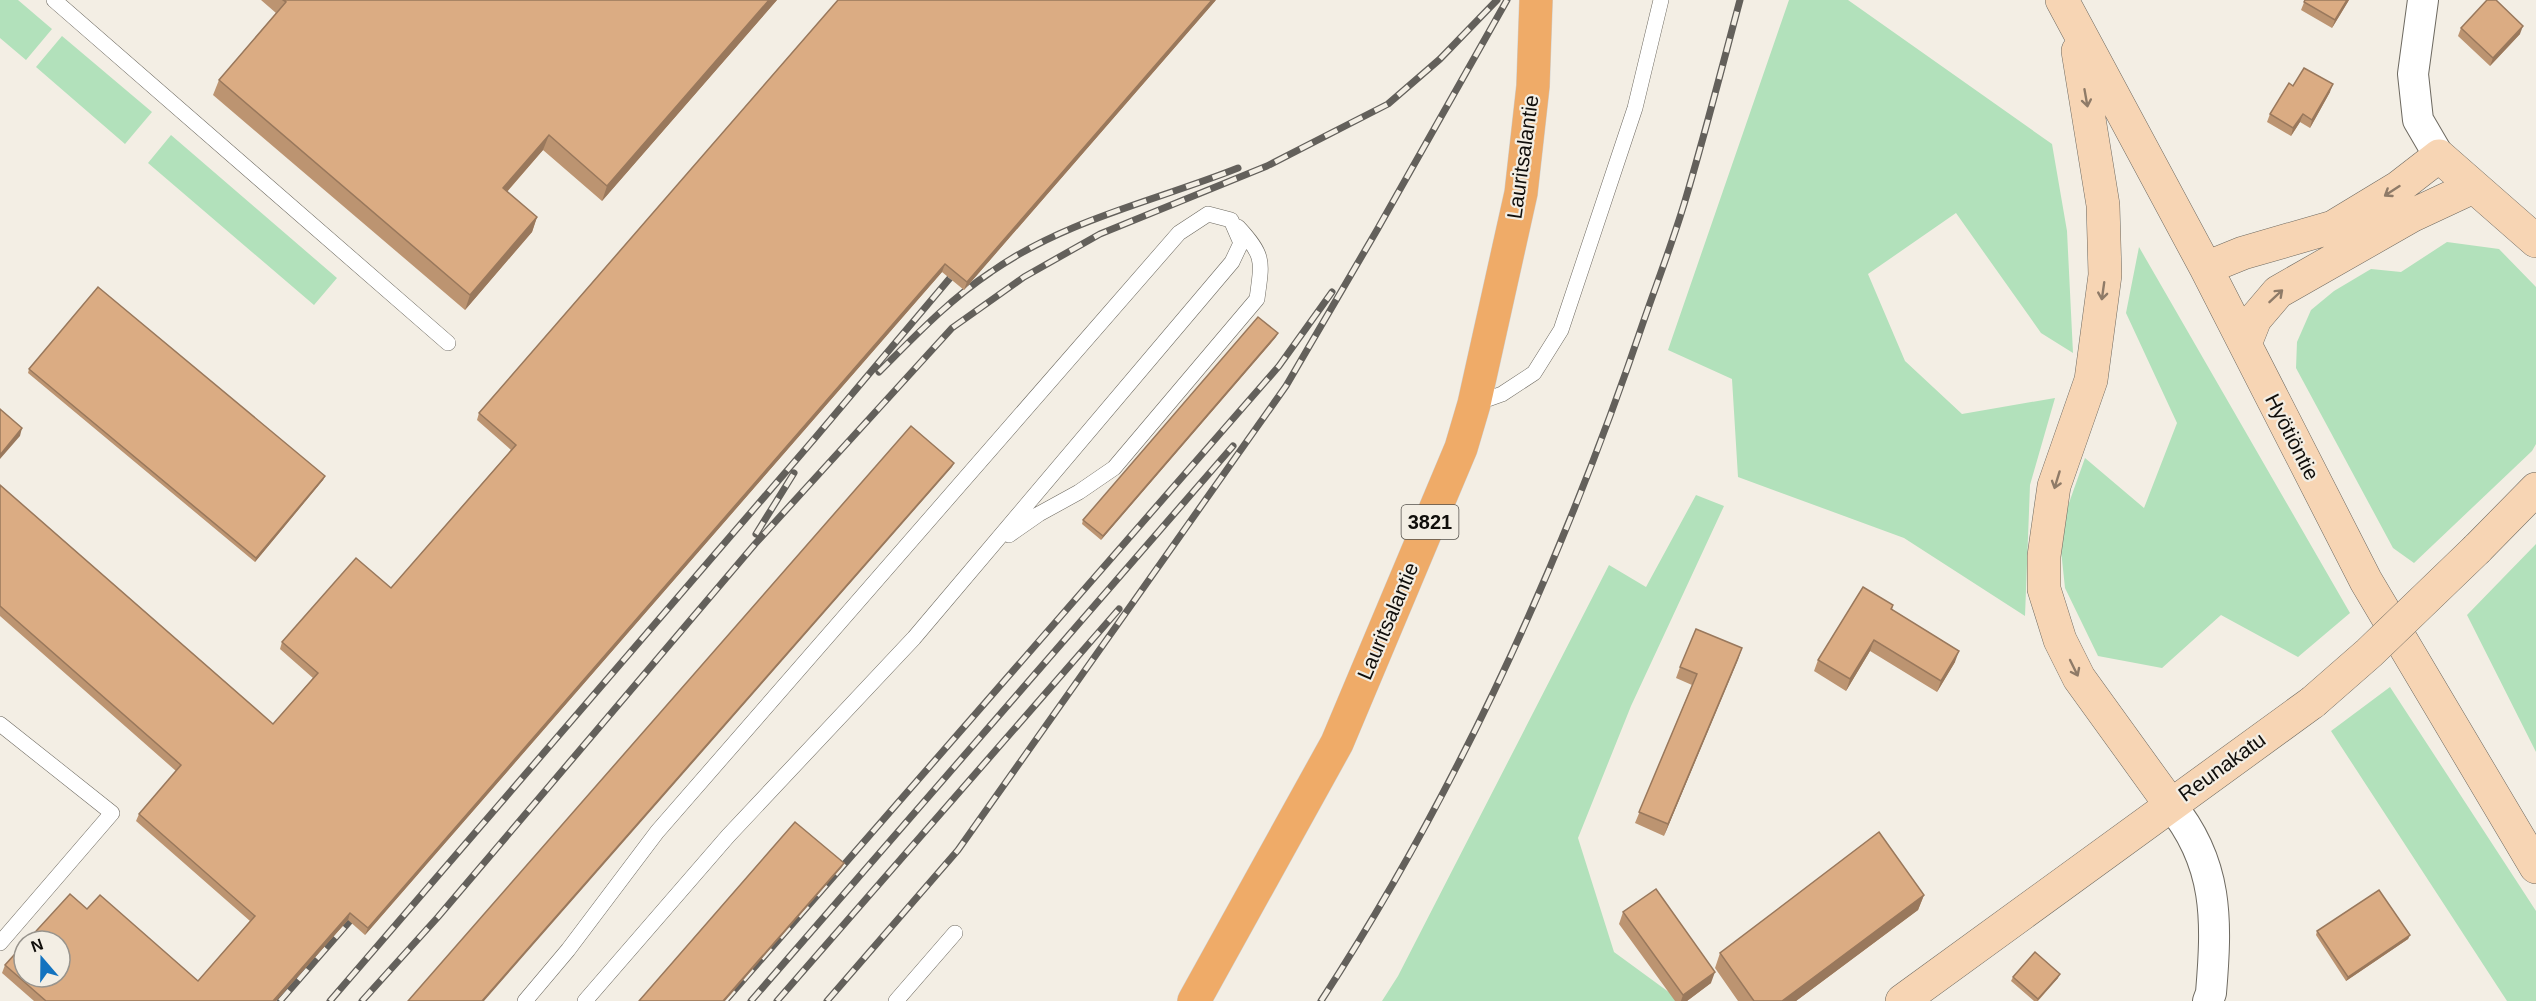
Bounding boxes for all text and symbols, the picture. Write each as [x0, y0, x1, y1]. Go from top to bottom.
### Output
one-way arrow [2081, 88, 2092, 107]
street label: Lauritsalantie [1502, 93, 1543, 220]
one-way arrow [2384, 185, 2401, 197]
one-way arrow [2097, 281, 2108, 301]
one-way arrow [2269, 289, 2284, 303]
street label: Hyötiöntie [2261, 390, 2324, 484]
one-way arrow [2051, 470, 2062, 489]
road number: 3821 [1402, 505, 1458, 539]
street label: Lauritsalantie [1353, 559, 1423, 683]
one-way arrow [2068, 658, 2080, 676]
street label: Reunakatu [2174, 727, 2270, 806]
north arrow [12, 929, 72, 989]
text: N [29, 935, 45, 955]

